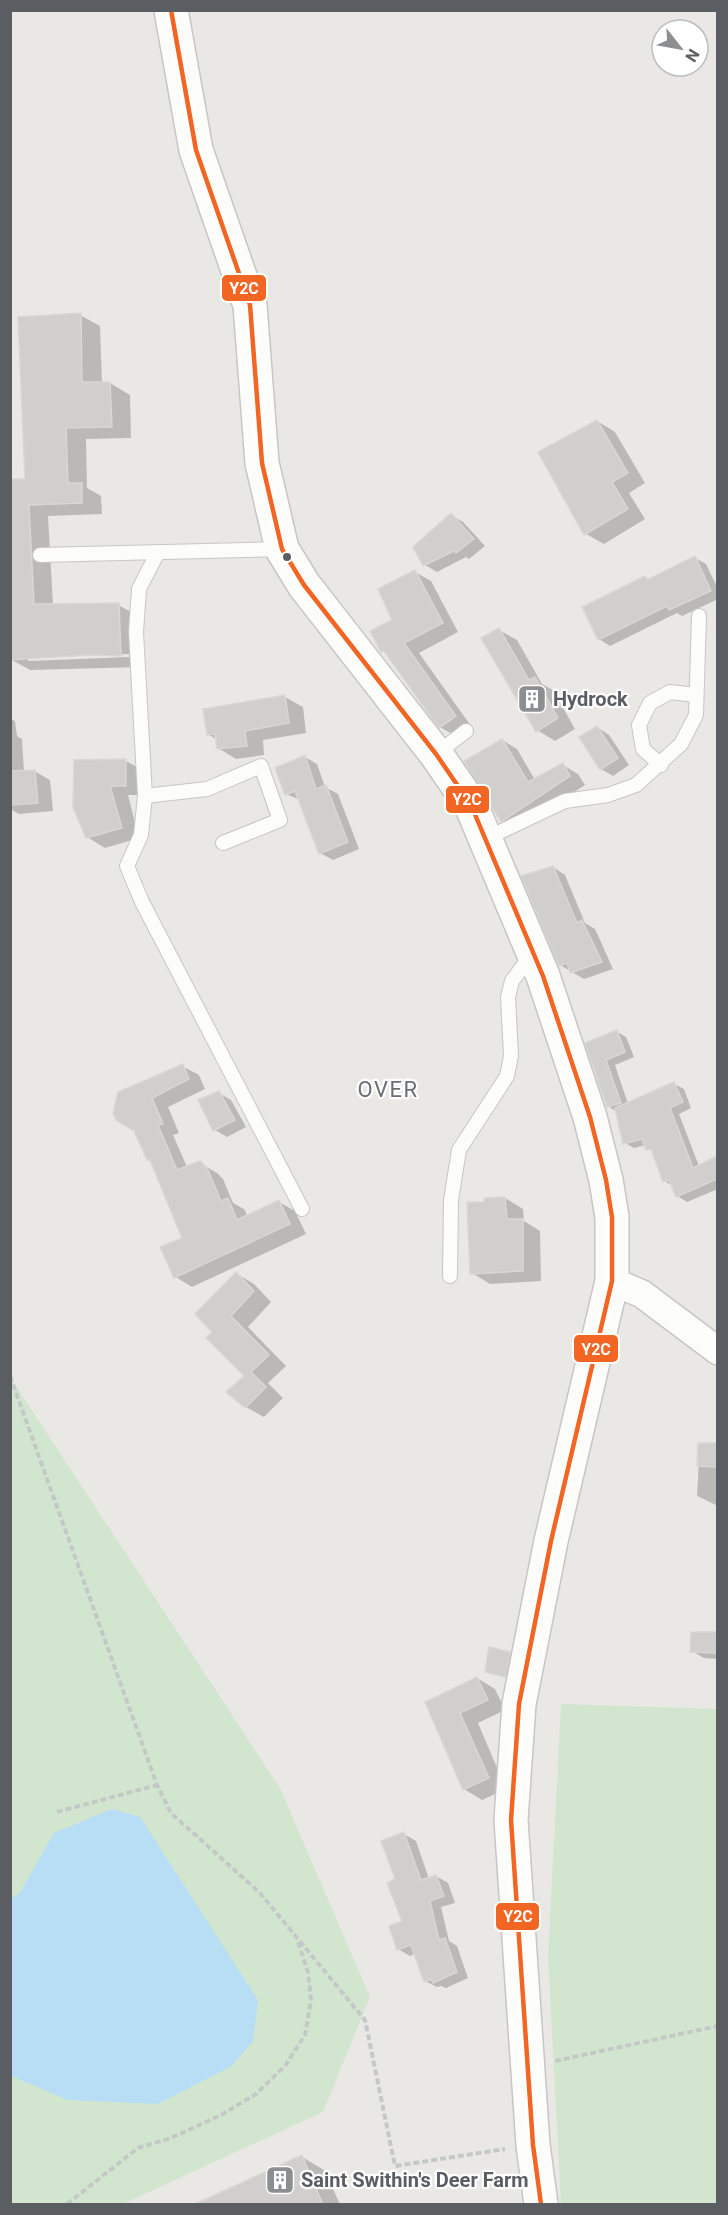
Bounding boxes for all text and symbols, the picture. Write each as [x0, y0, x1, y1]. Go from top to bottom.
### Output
north arrow [650, 18, 710, 78]
text: N [681, 46, 703, 65]
line badge: Y2C [221, 274, 267, 302]
text: Y2C [229, 279, 259, 298]
unlabelled marker [281, 551, 293, 563]
building icon: Hydrock [516, 683, 548, 715]
place label: Hydrock [553, 687, 628, 711]
line badge: Y2C [445, 785, 490, 814]
text: Y2C [452, 790, 482, 809]
district label: OVER [358, 1077, 418, 1102]
line badge: Y2C [573, 1334, 619, 1363]
text: Y2C [581, 1340, 611, 1359]
line badge: Y2C [495, 1902, 540, 1931]
text: Y2C [503, 1907, 533, 1926]
building icon: Saint Swithin's Deer Farm [264, 2164, 296, 2196]
place label: Saint Swithin's Deer Farm [301, 2168, 529, 2192]

